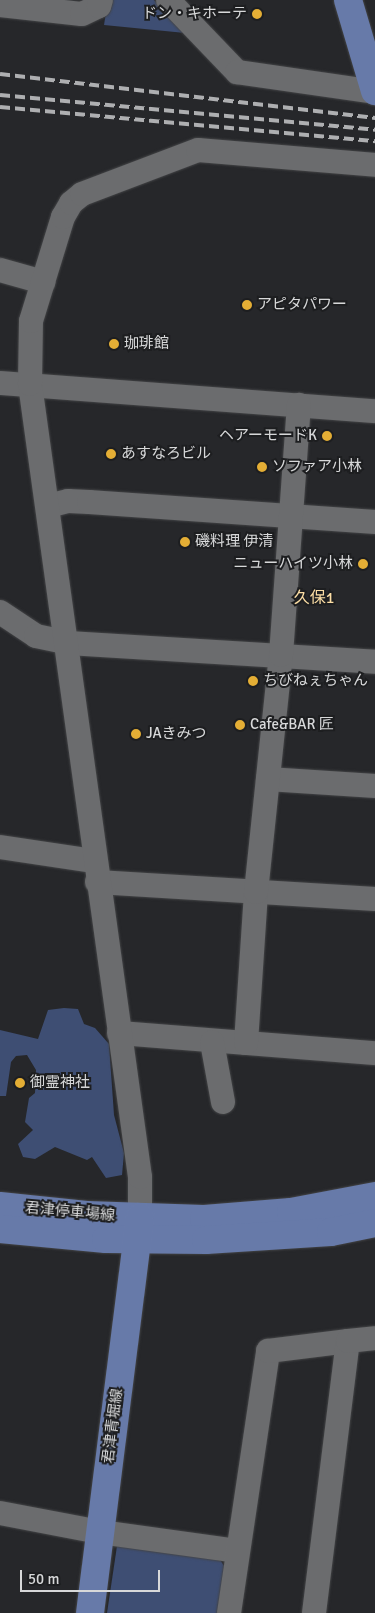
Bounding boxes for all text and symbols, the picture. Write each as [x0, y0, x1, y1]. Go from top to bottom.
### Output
place label: ドン・キホーテ [142, 5, 247, 23]
marker: ドン・キホーテ [251, 8, 263, 20]
place label: アピタパワー [257, 296, 347, 314]
marker: アピタパワー [241, 299, 253, 311]
place label: 珈琲館 [124, 335, 169, 353]
marker: 珈琲館 [108, 338, 120, 350]
place label: ヘアーモードK [219, 427, 317, 445]
marker: ヘアーモードK [321, 430, 333, 442]
place label: あすなろビル [121, 445, 211, 463]
marker: あすなろビル [105, 448, 117, 460]
place label: ソファア小林 [272, 458, 362, 476]
marker: ソファア小林 [256, 461, 268, 473]
place label: 磯料理 伊清 [195, 533, 273, 551]
marker: 磯料理 伊清 [179, 536, 191, 548]
place label: ニューハイツ小林 [233, 555, 353, 573]
marker: ニューハイツ小林 [357, 558, 369, 570]
district label: 久保1 [294, 588, 334, 608]
place label: ちびねぇちゃん [263, 672, 368, 690]
marker: ちびねぇちゃん [247, 675, 259, 687]
place label: Cafe&BAR 匠 [250, 716, 334, 734]
marker: Cafe&BAR 匠 [234, 719, 246, 731]
place label: JAきみつ [146, 725, 207, 743]
marker: JAきみつ [130, 728, 142, 740]
place label: 御霊神社 [30, 1074, 90, 1092]
marker: 御霊神社 [14, 1077, 26, 1089]
street label: 君津停車場線 [24, 1199, 116, 1225]
street label: 君津青堀線 [99, 1388, 127, 1464]
scale bar [22, 1560, 162, 1592]
text: 50 m [28, 1570, 59, 1588]

